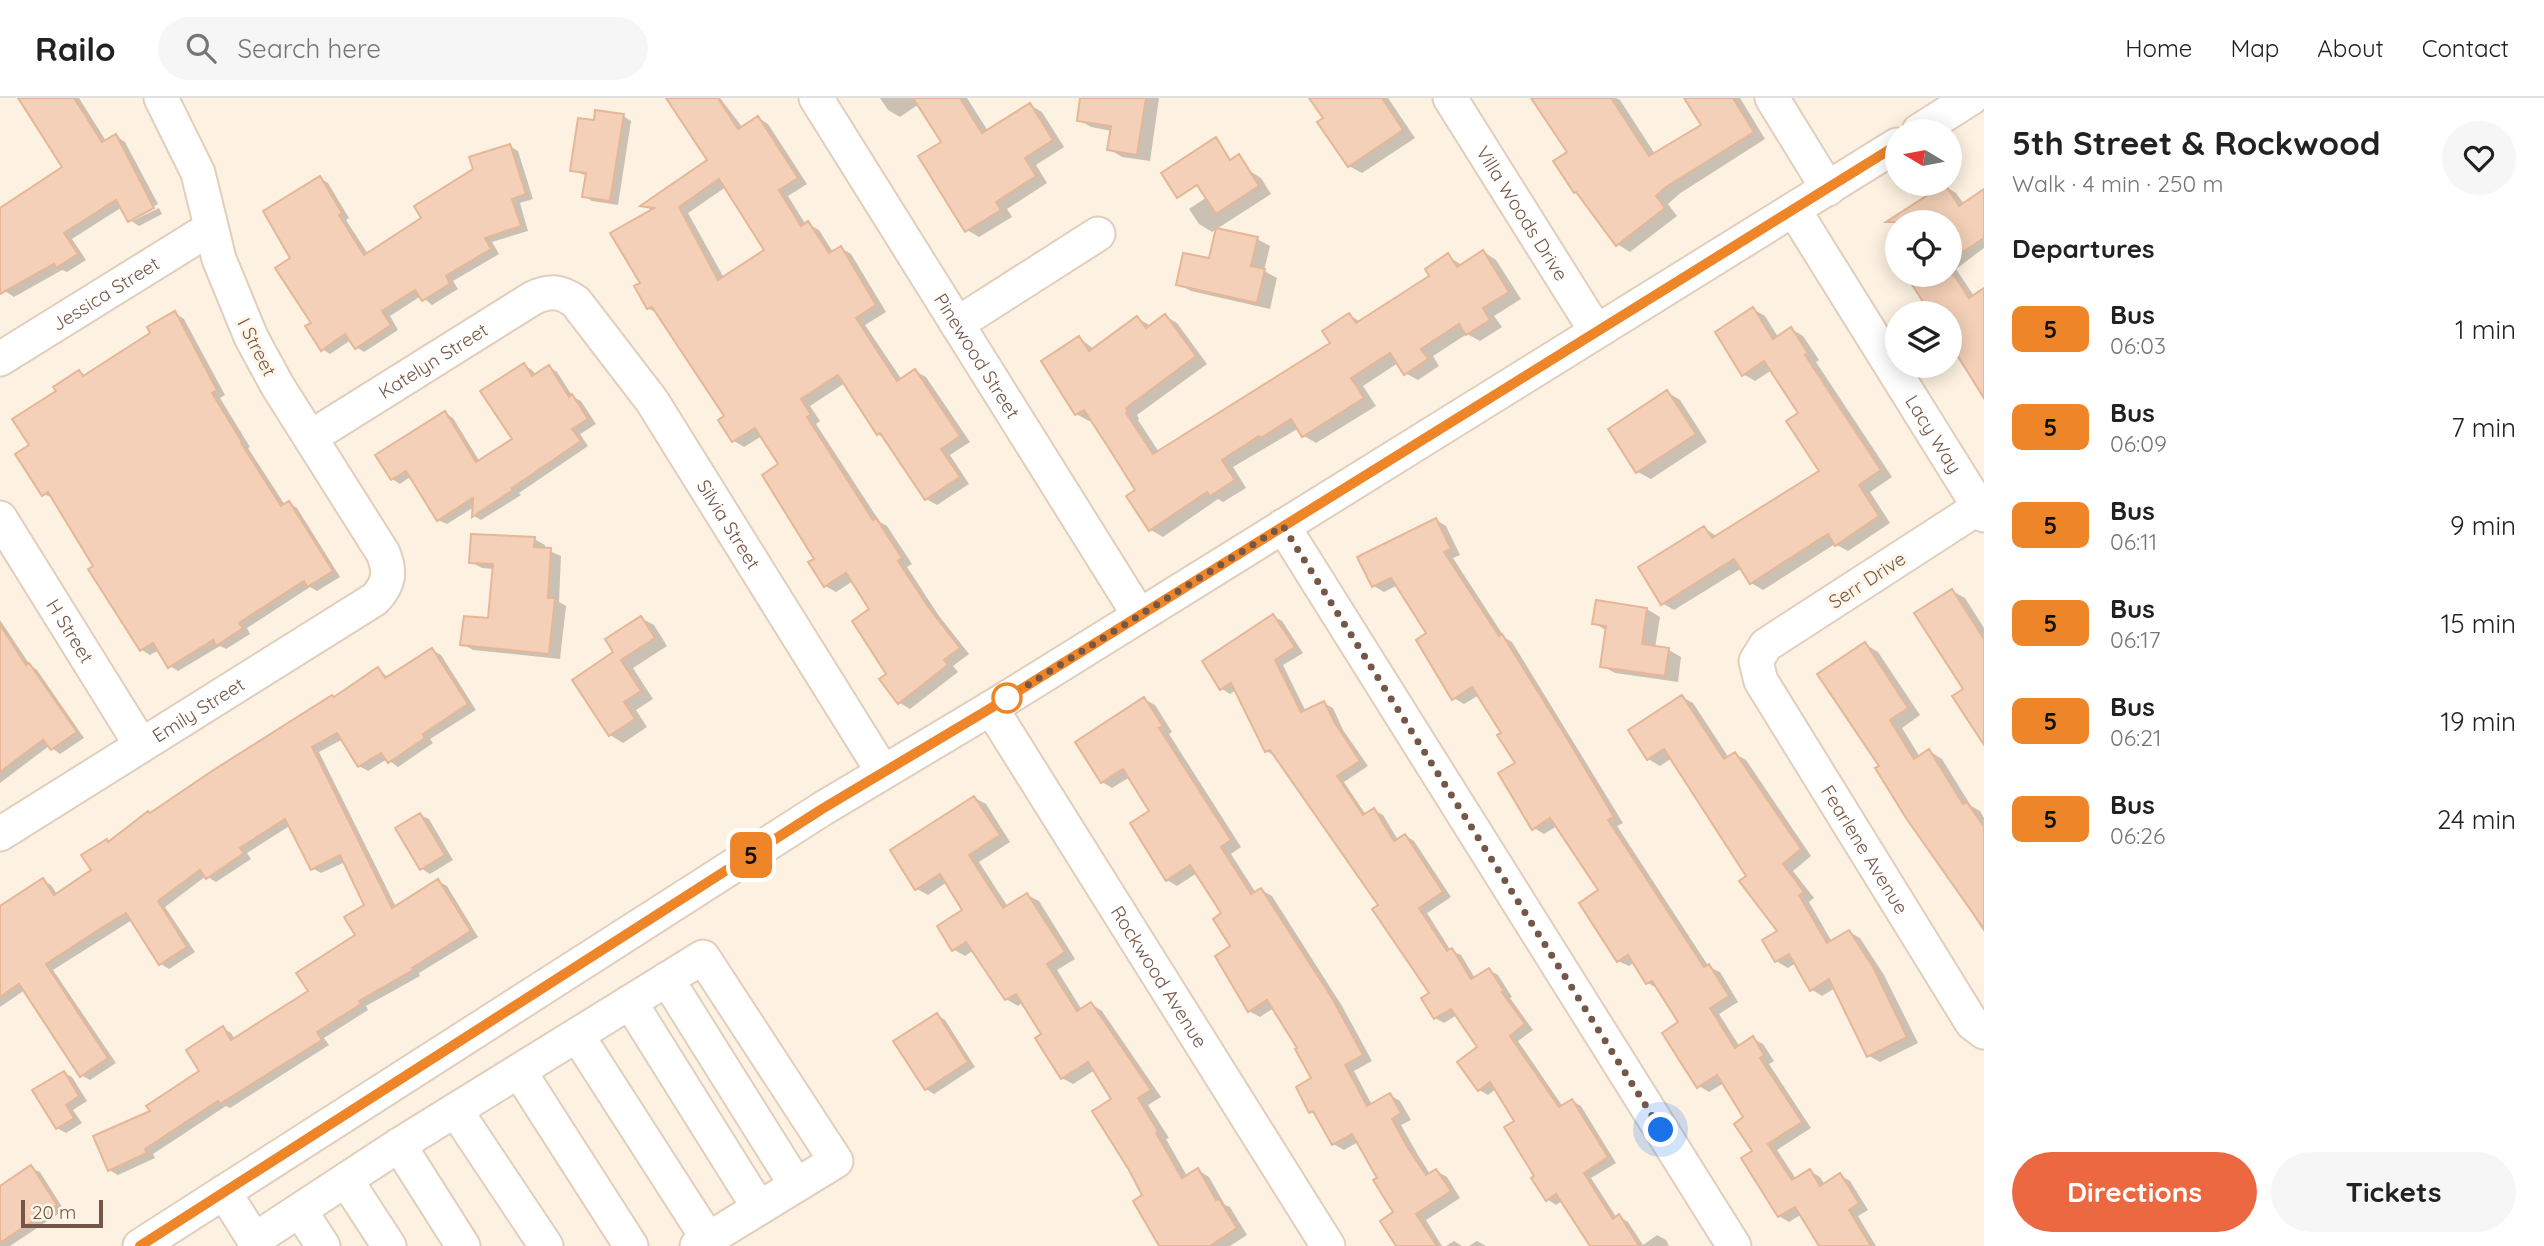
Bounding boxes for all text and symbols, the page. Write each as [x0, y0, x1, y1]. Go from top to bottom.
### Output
search box [158, 17, 648, 80]
text: Railo [35, 28, 116, 69]
icon: search [182, 29, 220, 67]
text: Search here [238, 32, 381, 65]
text: Home [2125, 33, 2192, 63]
text: Map [2230, 33, 2279, 63]
text: About [2317, 33, 2384, 63]
text: Contact [2422, 33, 2509, 63]
north arrow [1885, 119, 1962, 196]
map controls [1885, 119, 1962, 378]
button: heart [2442, 121, 2516, 195]
text: 5th Street & Rockwood [2012, 122, 2380, 163]
street label: Villa Woods Drive [1471, 141, 1573, 285]
text: Walk · 4 min · 250 m [2012, 169, 2223, 198]
button: locate [1885, 210, 1962, 287]
text: Departures [2012, 232, 2155, 265]
street label: Jessica Street [47, 251, 164, 336]
street label: Pinewood Street [929, 289, 1025, 423]
text: Bus [2110, 298, 2155, 331]
button: layers [1885, 301, 1962, 378]
text: 1 min [2455, 313, 2516, 346]
street label: I Street [232, 314, 282, 380]
text: 5 [2044, 314, 2057, 344]
street label: Katelyn Street [374, 317, 492, 404]
text: 06:03 [2110, 331, 2166, 360]
street label: Lacy Way [1900, 390, 1967, 478]
text: Bus [2110, 396, 2155, 429]
text: 7 min [2451, 411, 2516, 444]
text: 5 [2044, 412, 2057, 442]
text: 06:09 [2110, 429, 2167, 458]
street label: Silvia Street [692, 475, 766, 574]
text: Bus [2110, 494, 2155, 527]
text: 9 min [2450, 509, 2516, 542]
text: 5 [2044, 510, 2057, 540]
text: 06:11 [2110, 527, 2157, 556]
street label: Serr Drive [1824, 546, 1910, 614]
text: Bus [2110, 592, 2155, 625]
street label: H Street [41, 595, 99, 667]
text: 15 min [2441, 607, 2516, 640]
text: 5 [2044, 608, 2057, 638]
text: 06:17 [2110, 625, 2161, 654]
street label: Emily Street [148, 672, 249, 748]
unlabelled marker [992, 683, 1022, 713]
text: Bus [2110, 690, 2155, 723]
text: 19 min [2440, 705, 2516, 738]
text: 5 [2044, 706, 2057, 736]
text: 06:21 [2110, 723, 2162, 752]
street label: Fearlene Avenue [1816, 781, 1914, 918]
text: Bus [2110, 788, 2155, 821]
text: 24 min [2437, 803, 2516, 836]
text: 5 [2044, 804, 2057, 834]
text: 06:26 [2110, 821, 2165, 850]
line badge: 5 [728, 832, 774, 878]
text: 5 [744, 840, 758, 870]
street label: Rockwood Avenue [1106, 901, 1213, 1052]
your location [1643, 1112, 1678, 1147]
button: Directions [2012, 1152, 2257, 1232]
button: Tickets [2271, 1152, 2516, 1232]
scale bar [21, 1197, 103, 1229]
text: 20 m [32, 1200, 76, 1224]

